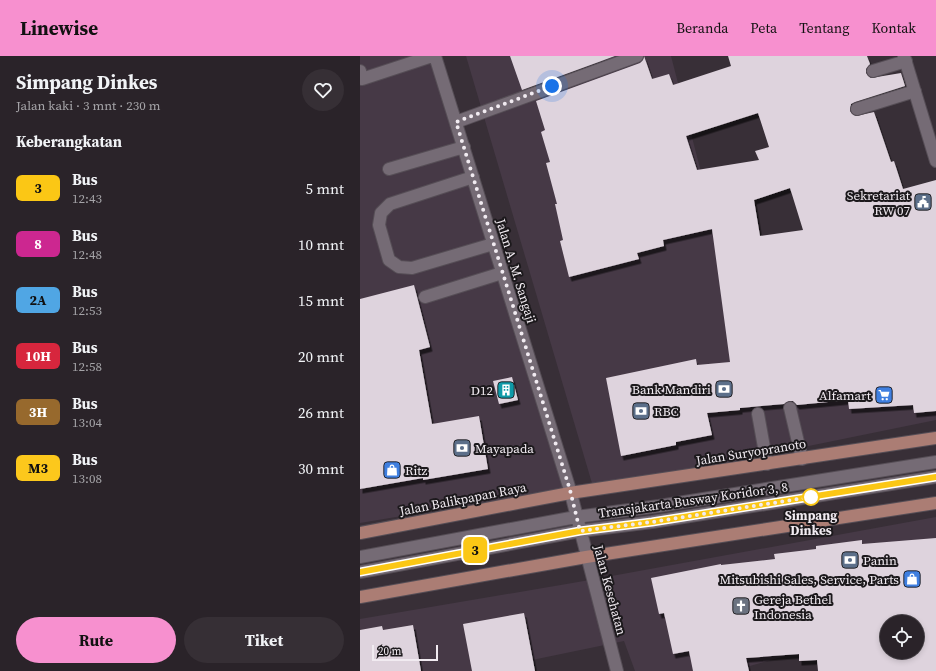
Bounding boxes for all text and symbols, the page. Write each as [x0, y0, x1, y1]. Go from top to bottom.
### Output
text: Linewise [20, 15, 98, 41]
text: Beranda [676, 18, 728, 38]
text: Peta [750, 18, 777, 38]
text: Tentang [799, 18, 850, 38]
text: Kontak [872, 18, 916, 38]
text: Simpang Dinkes [16, 69, 157, 95]
button: heart [302, 69, 344, 111]
your location [542, 76, 562, 96]
text: Jalan kaki · 3 mnt · 230 m [16, 97, 161, 114]
text: Keberangkatan [16, 131, 122, 152]
text: Bus [72, 169, 98, 190]
text: 3 [34, 178, 42, 198]
text: 5 mnt [306, 178, 344, 199]
place label: Sekretariat RW 07 [847, 187, 911, 219]
text: 12:43 [72, 190, 102, 207]
public building icon: Sekretariat RW 07 [913, 192, 933, 212]
street label: Jalan A. M. Sangaji [492, 216, 540, 325]
text: Bus [72, 225, 98, 246]
text: 8 [34, 234, 42, 254]
text: 10 mnt [298, 234, 344, 255]
text: 12:48 [72, 246, 102, 263]
text: Bus [72, 281, 98, 302]
text: 2A [29, 290, 47, 310]
text: 15 mnt [298, 290, 344, 311]
text: 12:53 [72, 302, 102, 319]
text: Bus [72, 337, 98, 358]
text: 10H [25, 346, 51, 366]
text: 20 mnt [298, 346, 344, 367]
text: 12:58 [72, 358, 102, 375]
bank icon: Bank Mandiri [714, 379, 734, 399]
building icon: D12 [496, 380, 516, 400]
place label: Bank Mandiri [632, 381, 711, 398]
place label: D12 [471, 382, 493, 399]
supermarket icon: Alfamart [874, 385, 894, 405]
place label: Alfamart [819, 387, 872, 404]
text: Bus [72, 393, 98, 414]
bank icon: RBC [631, 401, 651, 421]
text: 3H [29, 402, 47, 422]
text: 26 mnt [298, 402, 344, 423]
place label: RBC [654, 403, 679, 420]
text: 13:04 [72, 414, 102, 431]
street label: Jalan Suryopranoto [694, 435, 807, 469]
bank icon: Mayapada [452, 438, 472, 458]
place label: Mayapada [475, 440, 534, 457]
text: Bus [72, 449, 98, 470]
text: M3 [28, 458, 48, 478]
text: 30 mnt [298, 458, 344, 479]
shop icon: Ritz [382, 460, 402, 480]
place label: Ritz [405, 462, 428, 479]
text: 13:08 [72, 470, 102, 487]
street label: Jalan Balikpapan Raya [397, 478, 528, 520]
street label: Transjakarta Busway Koridor 3, 8 [597, 478, 789, 522]
marker: Simpang Dinkes [802, 488, 820, 506]
place label: Simpang Dinkes [785, 507, 837, 539]
line badge: 3 [462, 537, 488, 563]
text: 3 [471, 540, 479, 560]
street label: Jalan Kesehatan [590, 542, 630, 637]
bank icon: Panin [840, 550, 860, 570]
place label: Panin [863, 552, 897, 569]
shop icon: Mitsubishi Sales, Service, Parts [902, 569, 922, 589]
place label: Mitsubishi Sales, Service, Parts [719, 571, 899, 588]
place label: Gereja Bethel Indonesia [754, 591, 832, 623]
church icon: Gereja Bethel Indonesia [731, 596, 751, 616]
map controls [880, 615, 924, 659]
button: locate [880, 615, 924, 659]
button: Rute [16, 617, 176, 663]
button: Tiket [184, 617, 344, 663]
scale bar [372, 643, 438, 662]
text: 20 m [378, 644, 401, 659]

